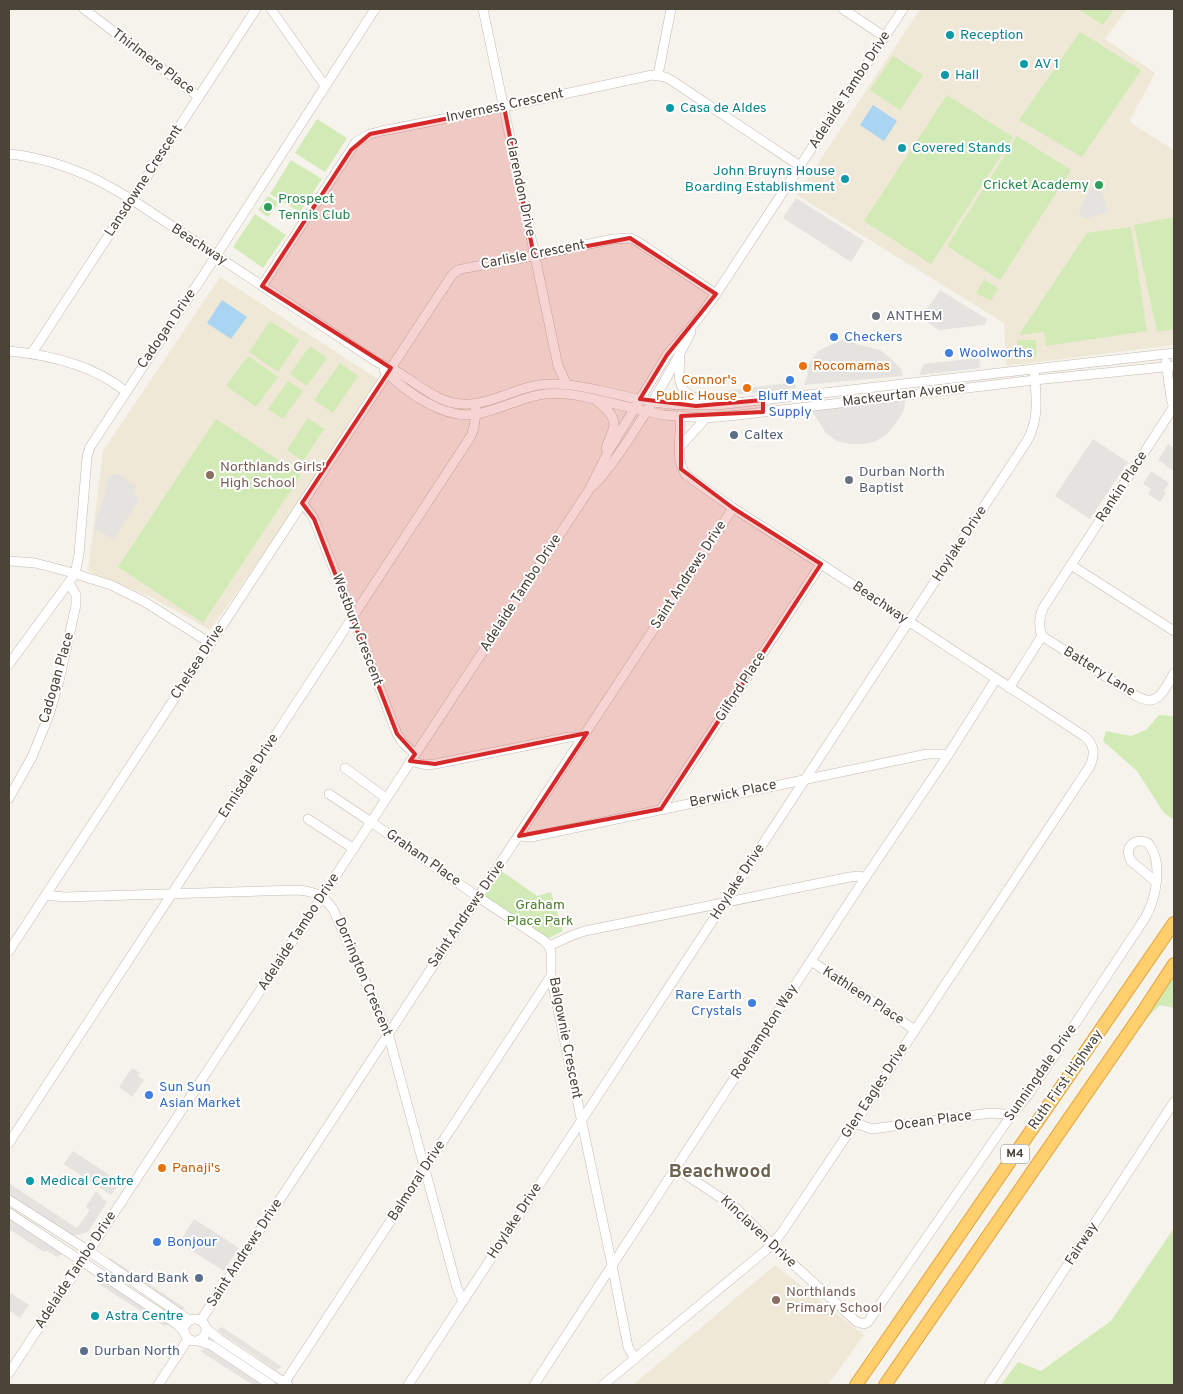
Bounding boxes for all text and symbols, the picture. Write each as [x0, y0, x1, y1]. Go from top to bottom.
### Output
street label: Thirlmere Place [108, 25, 198, 99]
place label: Reception [960, 27, 1024, 44]
street label: Adelaide Tambo Drive [806, 28, 894, 152]
marker: Reception [944, 29, 956, 41]
place label: AV 1 [1034, 56, 1059, 73]
marker: AV 1 [1018, 58, 1030, 70]
place label: Hall [955, 67, 979, 84]
marker: Hall [939, 69, 951, 81]
street label: Inverness Crescent [445, 85, 565, 127]
place label: Casa de Aldes [680, 100, 767, 117]
marker: Casa de Aldes [664, 102, 676, 114]
street label: Lansdowne Crescent [102, 122, 186, 240]
street label: Clarendon Drive [501, 136, 539, 238]
place label: Covered Stands [912, 140, 1011, 157]
marker: Covered Stands [896, 142, 908, 154]
place label: John Bruyns House Boarding Establishment [685, 163, 835, 196]
marker: John Bruyns House Boarding Establishment [839, 173, 851, 185]
place label: Cricket Academy [983, 177, 1089, 194]
marker: Cricket Academy [1093, 179, 1105, 191]
place label: Prospect Tennis Club [278, 191, 351, 224]
marker: Prospect Tennis Club [262, 201, 274, 213]
street label: Beachway [168, 221, 230, 269]
street label: Carlisle Crescent [479, 237, 587, 273]
street label: Cadogan Drive [134, 286, 200, 372]
place label: ANTHEM [886, 308, 943, 325]
marker: ANTHEM [870, 310, 882, 322]
place label: Checkers [844, 329, 903, 346]
marker: Checkers [828, 331, 840, 343]
place label: Woolworths [959, 345, 1033, 362]
marker: Woolworths [943, 347, 955, 359]
place label: Rocomamas [813, 358, 890, 375]
marker: Rocomamas [797, 360, 809, 372]
place label: Connor's Public House [656, 372, 737, 405]
marker: Bluff Meat Supply [784, 374, 796, 386]
street label: Mackeurtan Avenue [842, 379, 966, 411]
marker: Connor's Public House [741, 382, 753, 394]
place label: Bluff Meat Supply [758, 388, 822, 421]
place label: Caltex [744, 427, 784, 444]
marker: Caltex [728, 429, 740, 441]
street label: Rankin Place [1093, 448, 1151, 526]
place label: Northlands Girls' High School [220, 459, 325, 492]
place label: Durban North Baptist [859, 464, 945, 497]
marker: Northlands Girls' High School [204, 469, 216, 481]
marker: Durban North Baptist [843, 474, 855, 486]
street label: Hoylake Drive [929, 503, 991, 585]
street label: Saint Andrews Drive [648, 518, 730, 632]
street label: Adelaide Tambo Drive [477, 531, 565, 655]
street label: Westbury Crescent [328, 572, 386, 688]
street label: Beachway [849, 578, 911, 628]
street label: Chelsea Drive [167, 621, 229, 703]
street label: Cadogan Place [36, 631, 78, 725]
street label: Battery Lane [1060, 643, 1138, 701]
street label: Gilford Place [712, 649, 770, 725]
street label: Ennisdale Drive [215, 731, 283, 821]
street label: Berwick Place [688, 776, 778, 812]
street label: Graham Place [382, 826, 464, 890]
street label: Hoylake Drive [707, 841, 769, 923]
street label: Saint Andrews Drive [425, 857, 509, 971]
street label: Adelaide Tambo Drive [255, 870, 343, 994]
park label: Graham Place Park [507, 897, 573, 930]
street label: Dorrington Crescent [330, 915, 396, 1039]
street label: Kathleen Place [819, 963, 907, 1029]
street label: Balgownie Crescent [545, 976, 585, 1100]
street label: Roehampton Way [728, 981, 802, 1083]
place label: Rare Earth Crystals [675, 987, 742, 1020]
marker: Rare Earth Crystals [746, 997, 758, 1009]
street label: Sunningdale Drive [1001, 1021, 1081, 1125]
street label: Ruth First Highway [1025, 1027, 1107, 1133]
street label: Glen Eagles Drive [838, 1040, 912, 1142]
place label: Sun Sun Asian Market [159, 1079, 241, 1112]
marker: Sun Sun Asian Market [143, 1089, 155, 1101]
street label: Ocean Place [893, 1107, 973, 1135]
street label: Balmoral Drive [385, 1137, 449, 1225]
road number: M4 [1001, 1144, 1029, 1164]
place label: Panaji's [172, 1160, 221, 1177]
district label: Beachwood [669, 1160, 771, 1184]
marker: Panaji's [156, 1162, 168, 1174]
place label: Medical Centre [40, 1173, 134, 1190]
marker: Medical Centre [24, 1175, 36, 1187]
street label: Hoylake Drive [484, 1180, 546, 1262]
street label: Kinclaven Drive [716, 1192, 800, 1272]
street label: Saint Andrews Drive [204, 1196, 286, 1310]
street label: Adelaide Tambo Drive [32, 1208, 120, 1332]
street label: Fairway [1062, 1219, 1102, 1269]
place label: Bonjour [167, 1234, 218, 1251]
marker: Bonjour [151, 1236, 163, 1248]
place label: Standard Bank [96, 1270, 189, 1287]
marker: Standard Bank [193, 1272, 205, 1284]
place label: Northlands Primary School [786, 1284, 882, 1317]
marker: Northlands Primary School [770, 1294, 782, 1306]
place label: Astra Centre [105, 1308, 183, 1325]
marker: Astra Centre [89, 1310, 101, 1322]
place label: Durban North [94, 1343, 180, 1360]
marker: Durban North [78, 1345, 90, 1357]

